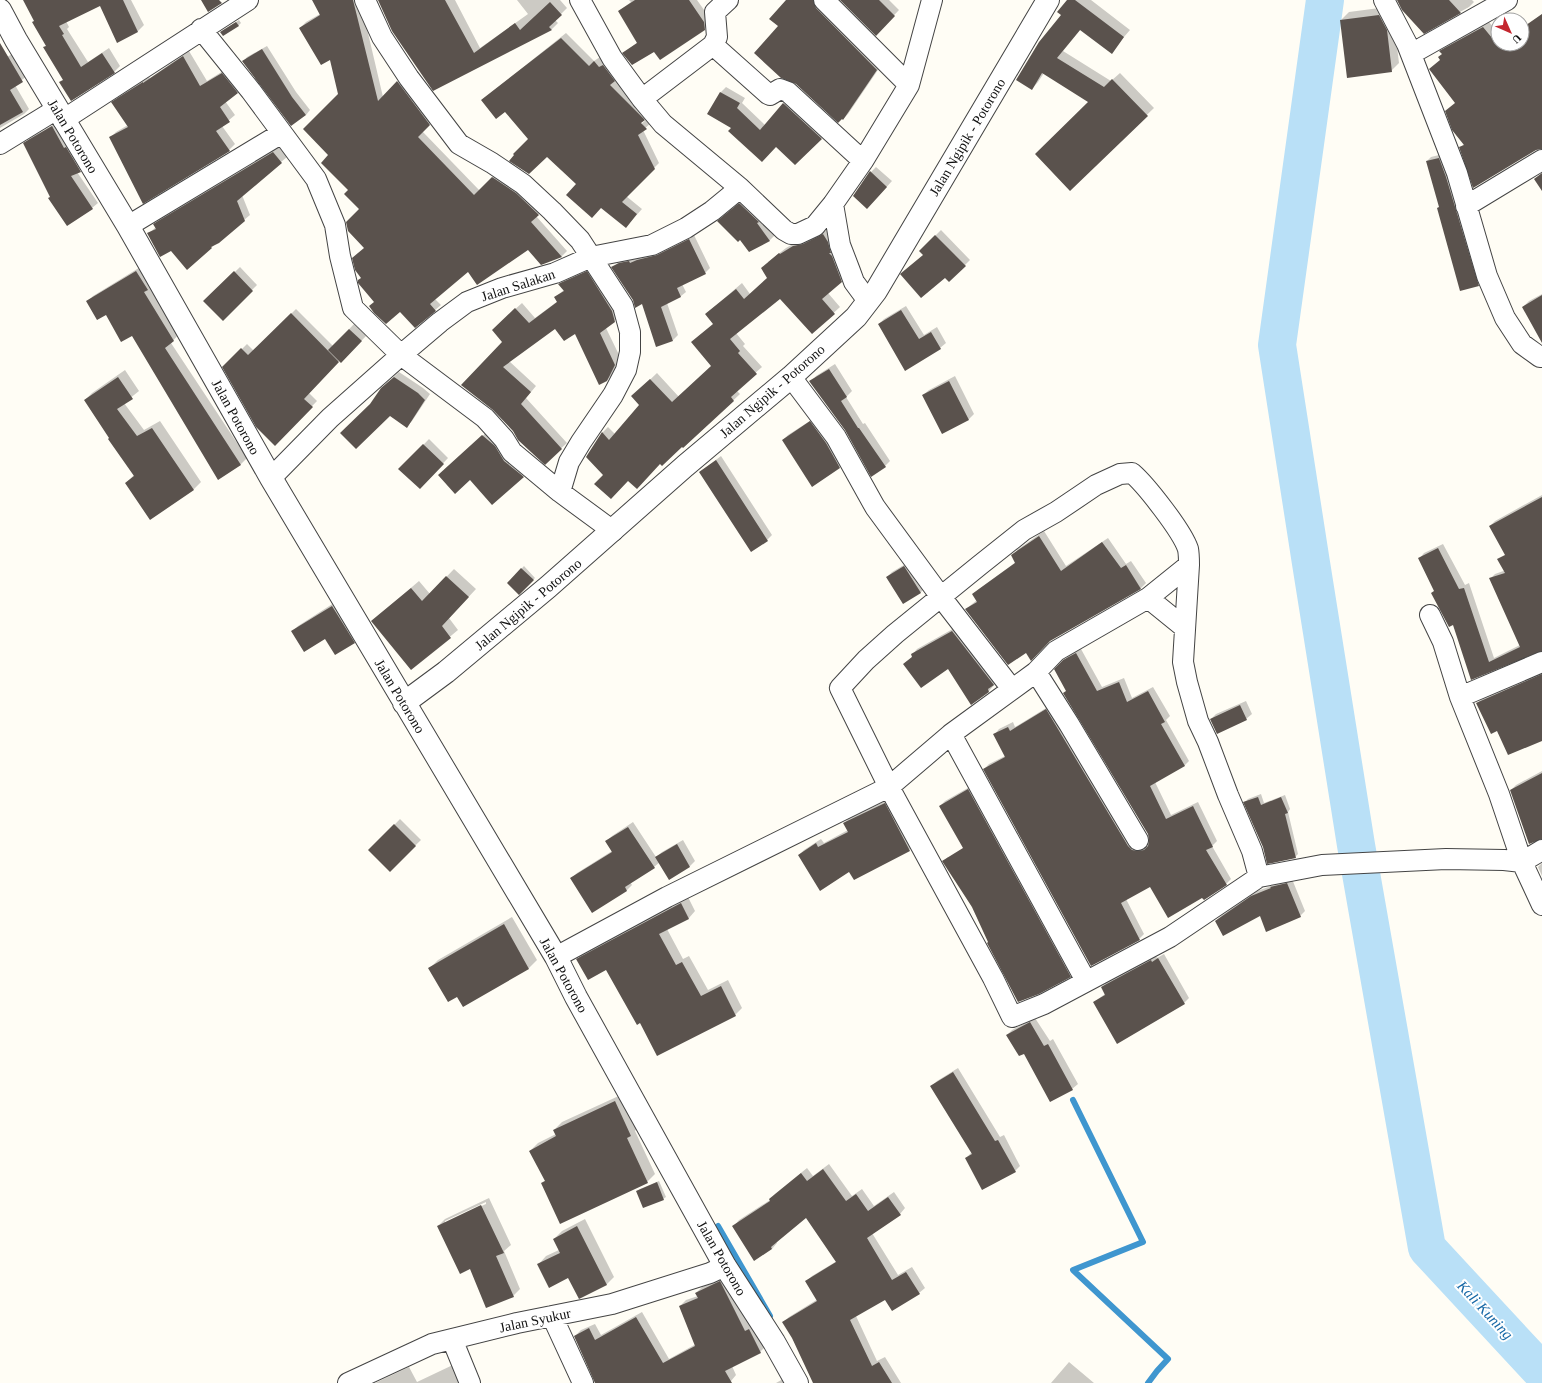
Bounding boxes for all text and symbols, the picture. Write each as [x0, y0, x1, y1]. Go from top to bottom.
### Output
north arrow [1490, 12, 1530, 52]
text: U [1510, 32, 1524, 46]
street label: Jalan Ngipik - Potorono [926, 76, 1008, 199]
street label: Jalan Potorono [45, 97, 101, 176]
street label: Jalan Salakan [479, 267, 557, 304]
street label: Jalan Ngipik - Potorono [717, 342, 828, 441]
street label: Jalan Potorono [209, 377, 262, 457]
street label: Jalan Ngipik - Potorono [472, 556, 585, 653]
street label: Jalan Potorono [372, 657, 428, 736]
street label: Jalan Potorono [537, 935, 590, 1015]
street label: Jalan Potorono [694, 1218, 749, 1298]
water label: Kali Kuning [1453, 1277, 1516, 1343]
street label: Jalan Syukur [498, 1306, 573, 1335]

